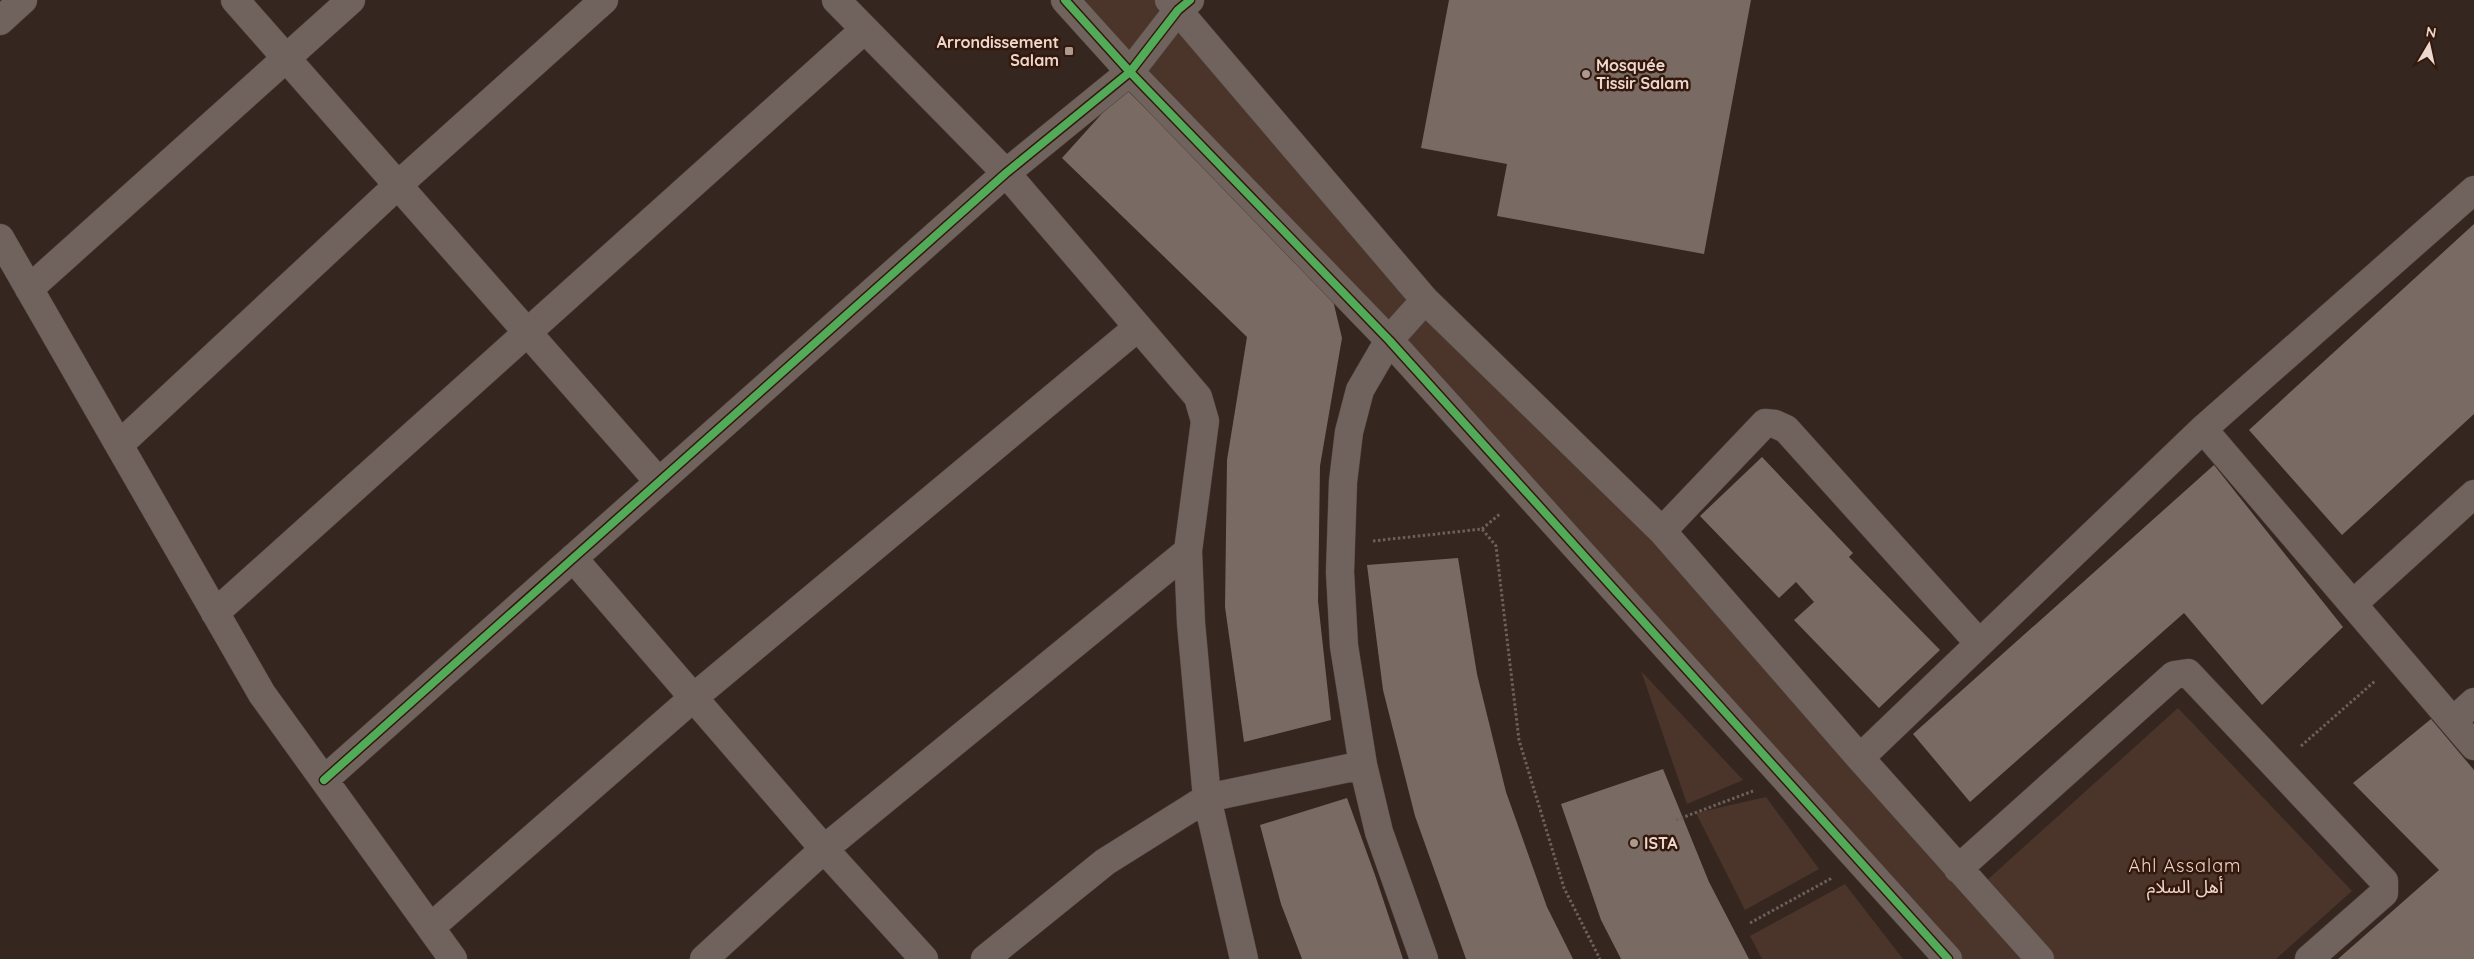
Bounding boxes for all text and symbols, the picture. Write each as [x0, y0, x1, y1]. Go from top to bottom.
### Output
north arrow [2404, 20, 2454, 70]
text: N [2425, 22, 2438, 42]
place label: Arrondissement Salam [937, 32, 1059, 70]
marker: Arrondissement Salam [1063, 45, 1075, 57]
place label: Mosquée Tissir Salam [1596, 55, 1689, 93]
marker: Mosquée Tissir Salam [1580, 68, 1592, 80]
place label: ISTA [1644, 833, 1678, 853]
marker: ISTA [1628, 837, 1640, 849]
district label: Ahl Assalam أهل السلام [2129, 854, 2241, 901]

